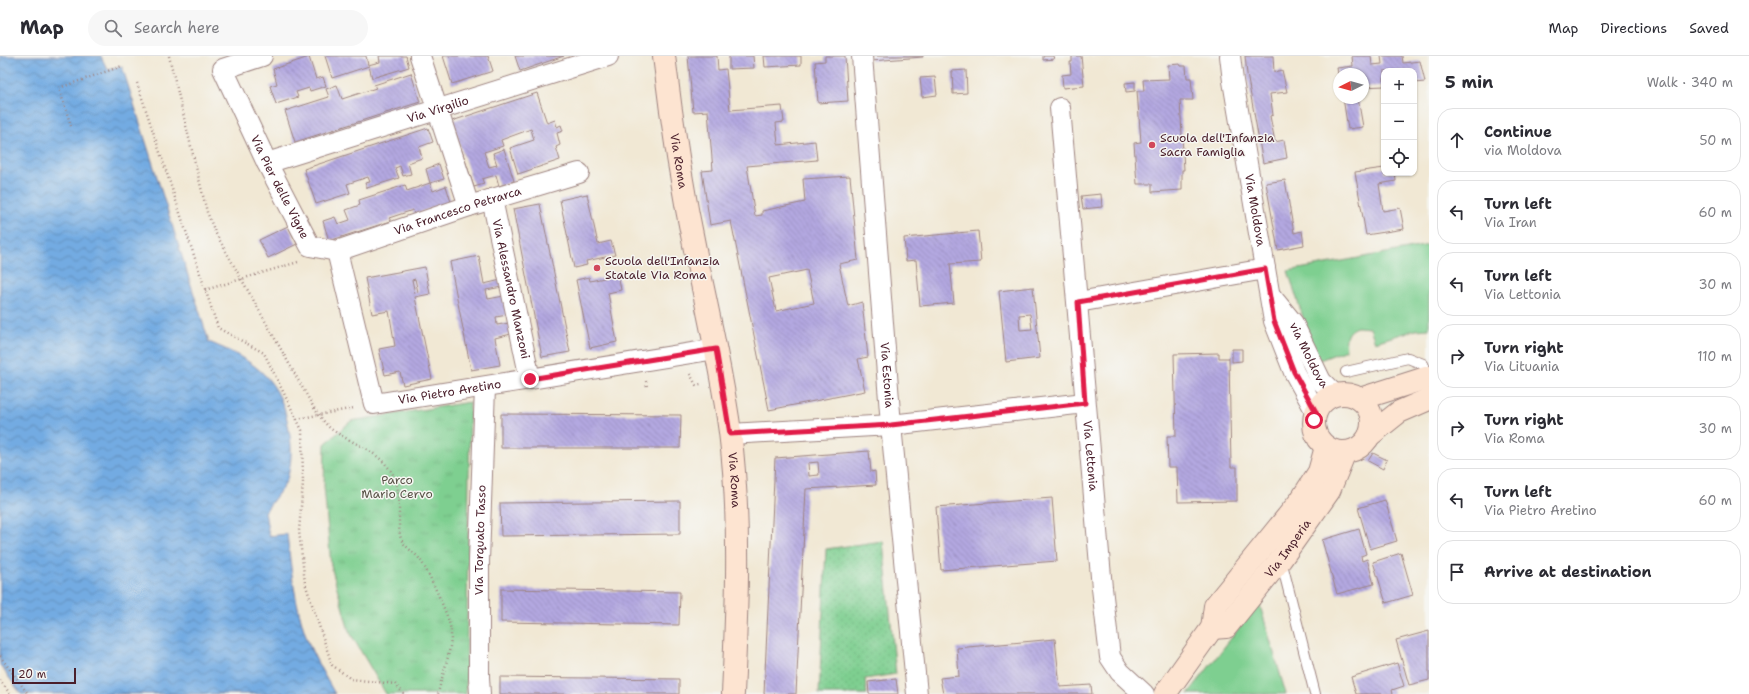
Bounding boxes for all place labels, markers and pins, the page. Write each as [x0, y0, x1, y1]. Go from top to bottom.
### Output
place label: Scuola dell'Infanzia Sacra Famiglia [1160, 130, 1275, 160]
marker: Scuola dell'Infanzia Sacra Famiglia [1147, 140, 1157, 150]
place label: Scuola dell'Infanzia Statale Via Roma [605, 253, 720, 283]
marker: Scuola dell'Infanzia Statale Via Roma [592, 263, 602, 273]

